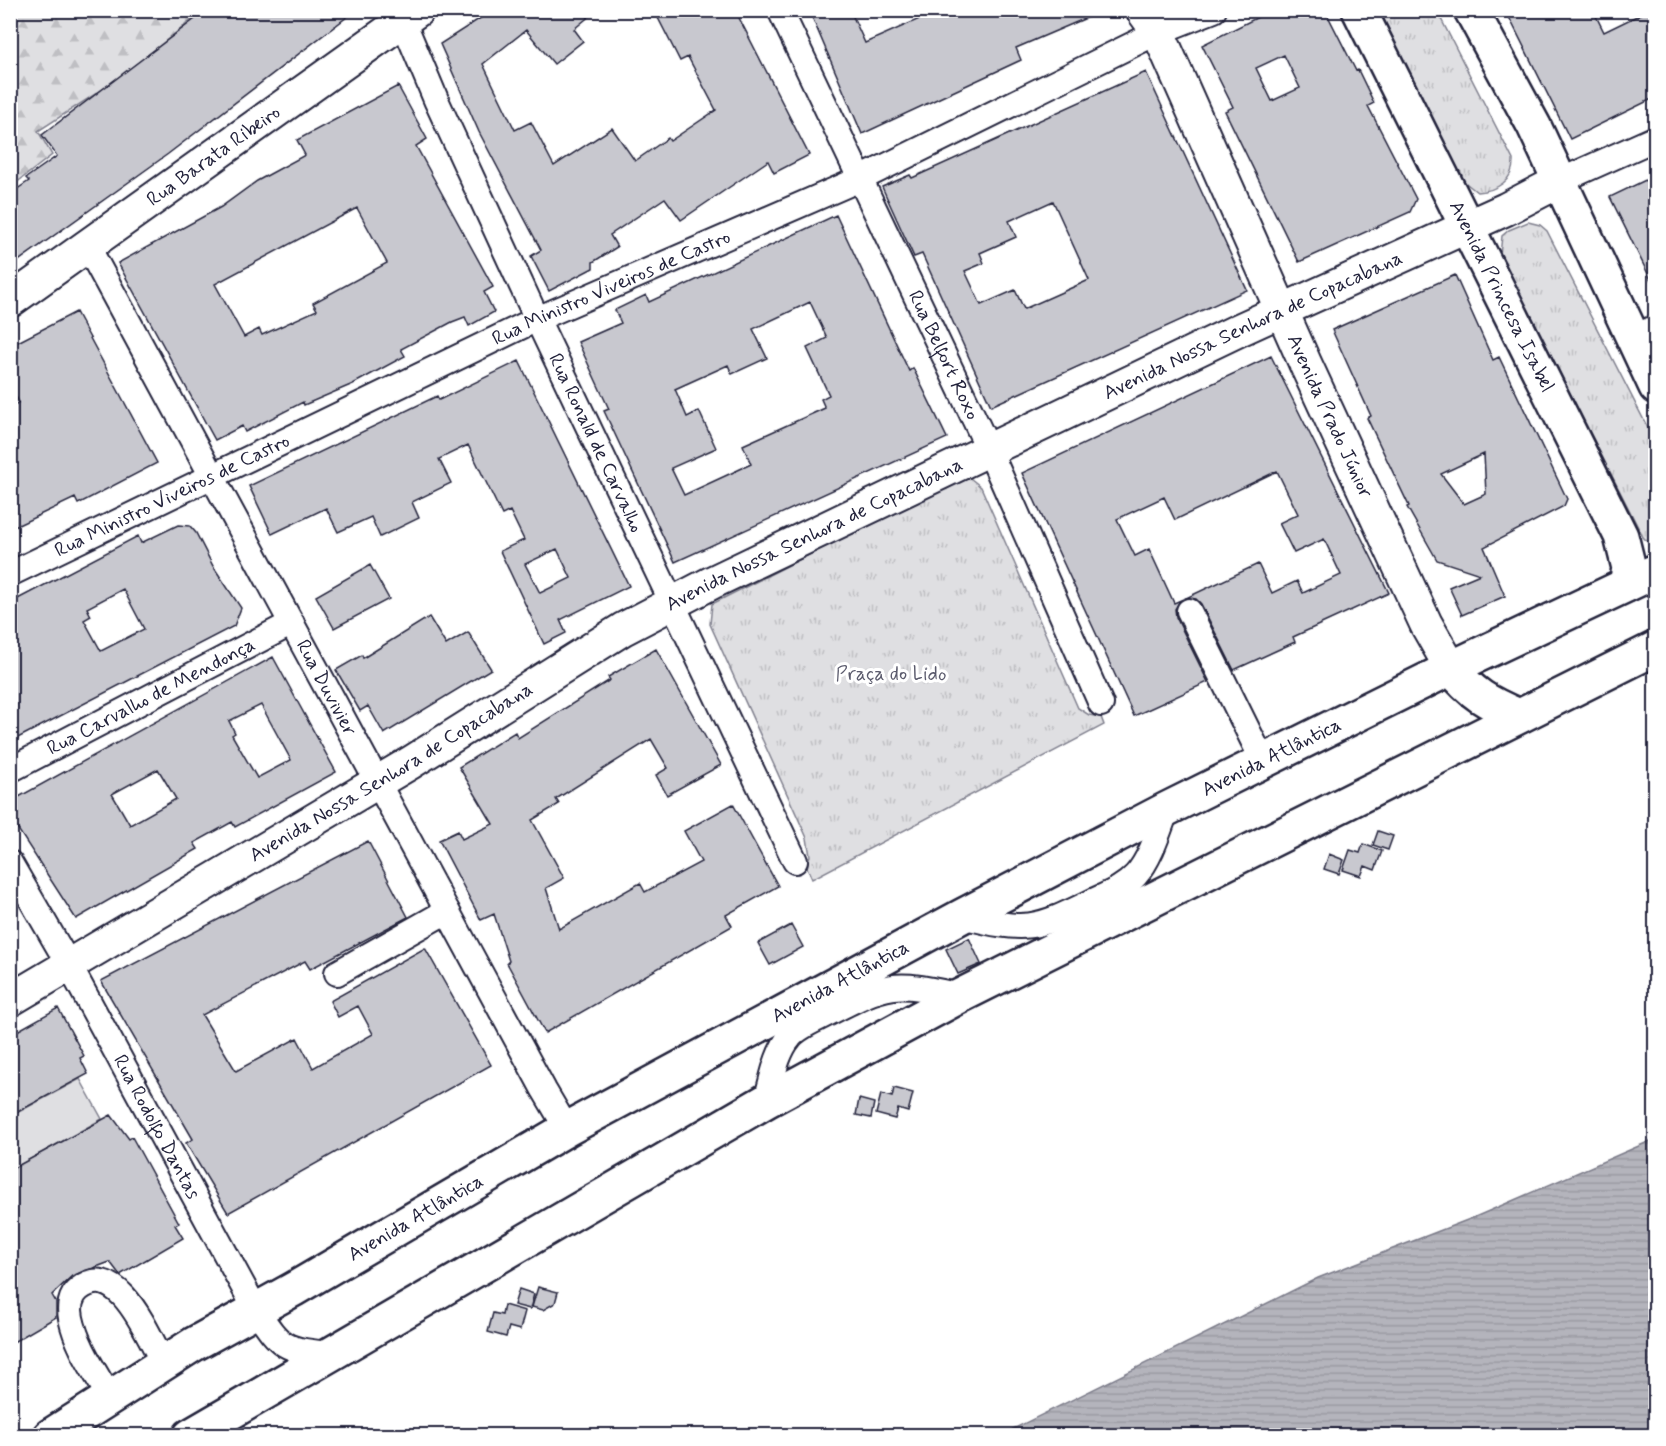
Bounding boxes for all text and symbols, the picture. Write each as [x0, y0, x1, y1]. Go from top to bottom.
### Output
street label: Rua Barata Ribeiro [141, 99, 286, 213]
street label: Avenida Princesa Isabel [1443, 196, 1561, 397]
street label: Rua Ministro Viveiros de Castro [487, 223, 735, 352]
street label: Avenida Nossa Senhora de Copacabana [1099, 244, 1407, 406]
street label: Rua Belfort Roxo [902, 286, 986, 424]
street label: Avenida Prado Júnior [1280, 330, 1379, 503]
street label: Rua Ronald de Carvalho [542, 349, 650, 537]
street label: Rua Ministro Viveiros de Castro [50, 427, 294, 564]
street label: Avenida Nossa Senhora de Copacabana [661, 451, 967, 618]
street label: Rua Carvalho de Mendonça [42, 631, 260, 762]
street label: Rua Duvivier [289, 635, 363, 741]
park label: Praça do Lido [836, 661, 947, 688]
street label: Avenida Nossa Senhora de Copacabana [244, 676, 538, 869]
street label: Avenida Atlântica [1197, 711, 1346, 803]
street label: Avenida Atlântica [767, 933, 914, 1030]
street label: Rua Rodolfo Dantas [107, 1050, 207, 1204]
street label: Avenida Atlântica [343, 1167, 488, 1268]

